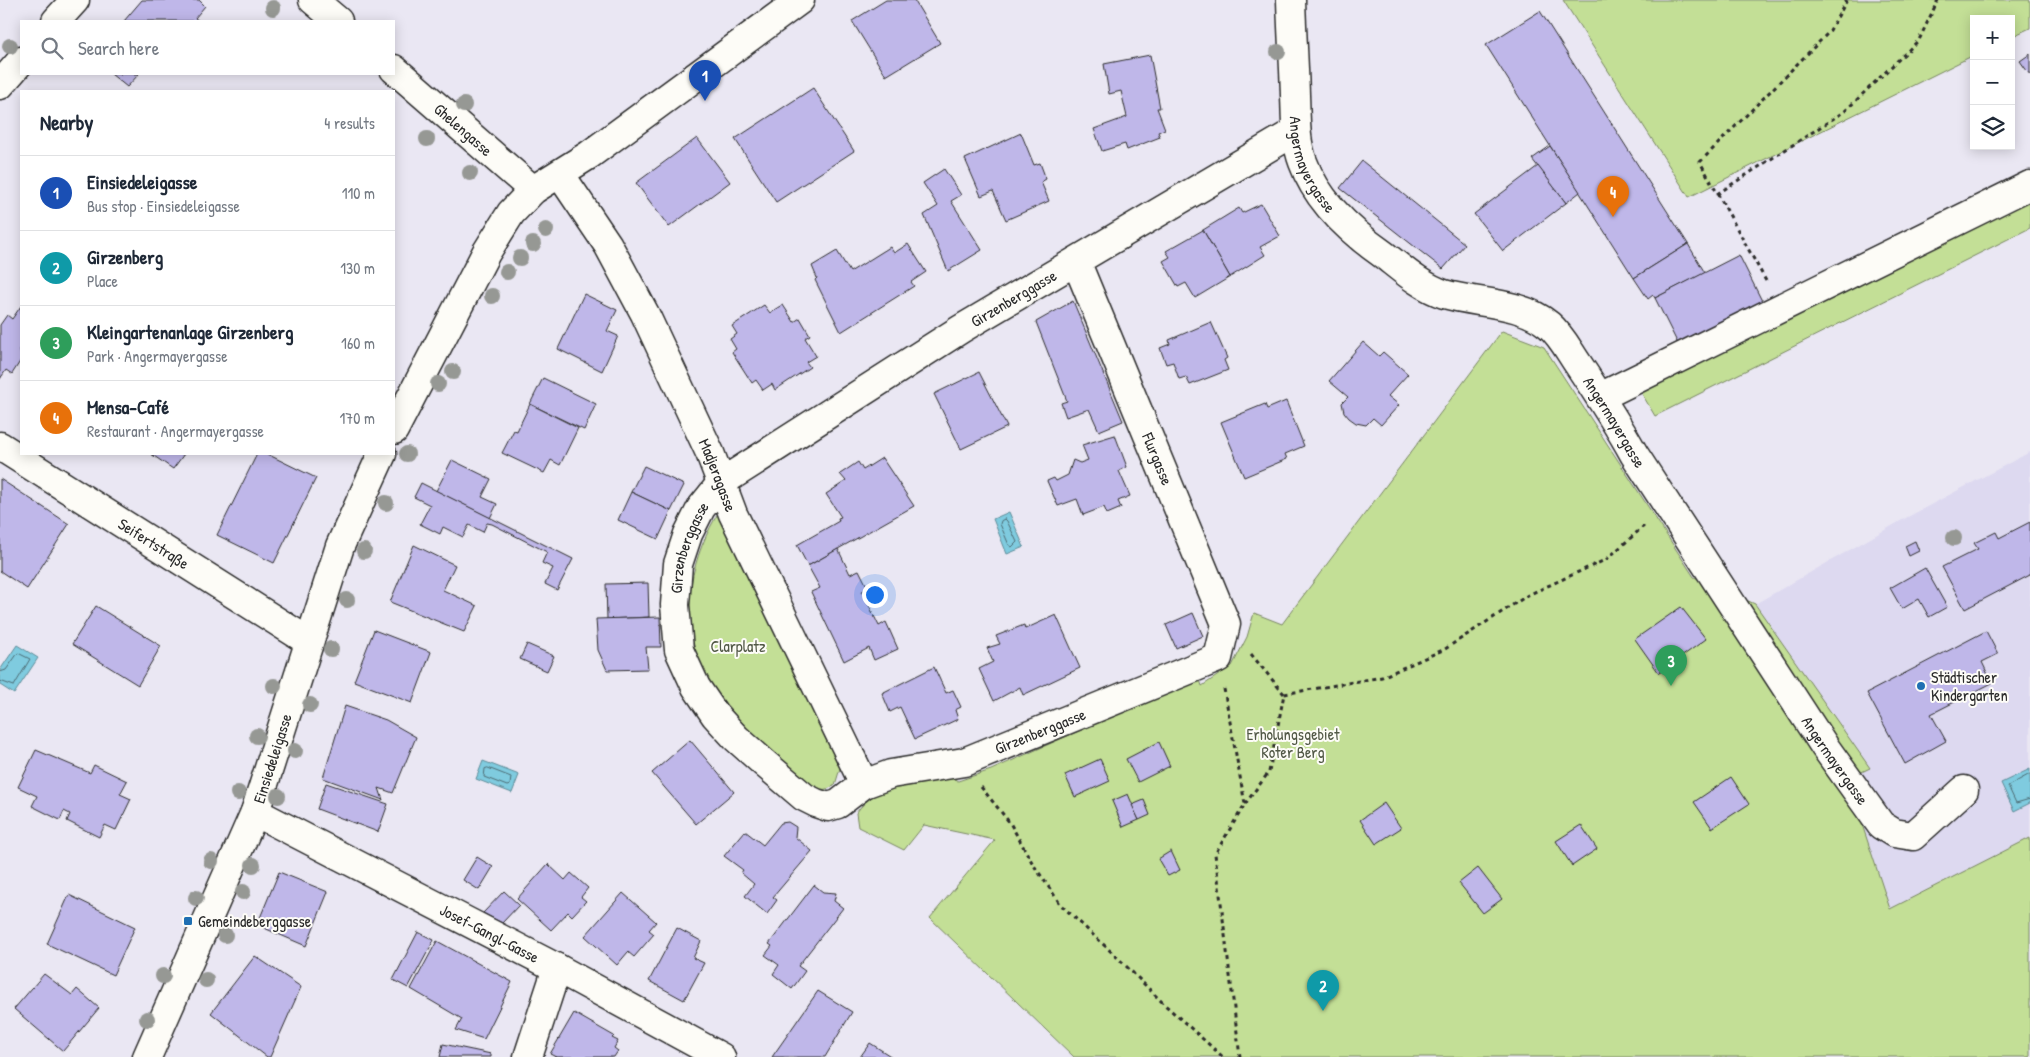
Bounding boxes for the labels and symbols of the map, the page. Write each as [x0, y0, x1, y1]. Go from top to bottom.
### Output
pin: 1 [689, 60, 721, 101]
street label: Ghelengasse [429, 98, 498, 161]
street label: Angermayergasse [1285, 116, 1341, 218]
pin: 4 [1597, 176, 1629, 217]
street label: Girzenberggasse [966, 264, 1061, 332]
street label: Angermayergasse [1578, 372, 1651, 472]
street label: Flurgasse [1137, 428, 1179, 489]
street label: Madjeragasse [694, 435, 742, 515]
street label: Girzenberggasse [665, 496, 714, 594]
street label: Seifertstraße [114, 513, 194, 574]
your location [862, 582, 888, 608]
park label: Clarplatz [710, 635, 766, 657]
pin: 3 [1655, 645, 1687, 686]
place label: Städtischer Kindergarten [1931, 666, 2008, 706]
marker: Städtischer Kindergarten [1915, 680, 1927, 692]
street label: Girzenberggasse [991, 703, 1089, 759]
street label: Einsiedeleigasse [247, 710, 297, 806]
street label: Angermayergasse [1797, 712, 1874, 810]
park label: Erholungsgebiet Roter Berg [1246, 723, 1340, 763]
street label: Josef-Gangl-Gasse [436, 898, 544, 968]
place label: Gemeindeberggasse [198, 910, 312, 932]
marker: Gemeindeberggasse [182, 915, 194, 927]
pin: 2 [1307, 970, 1339, 1011]

